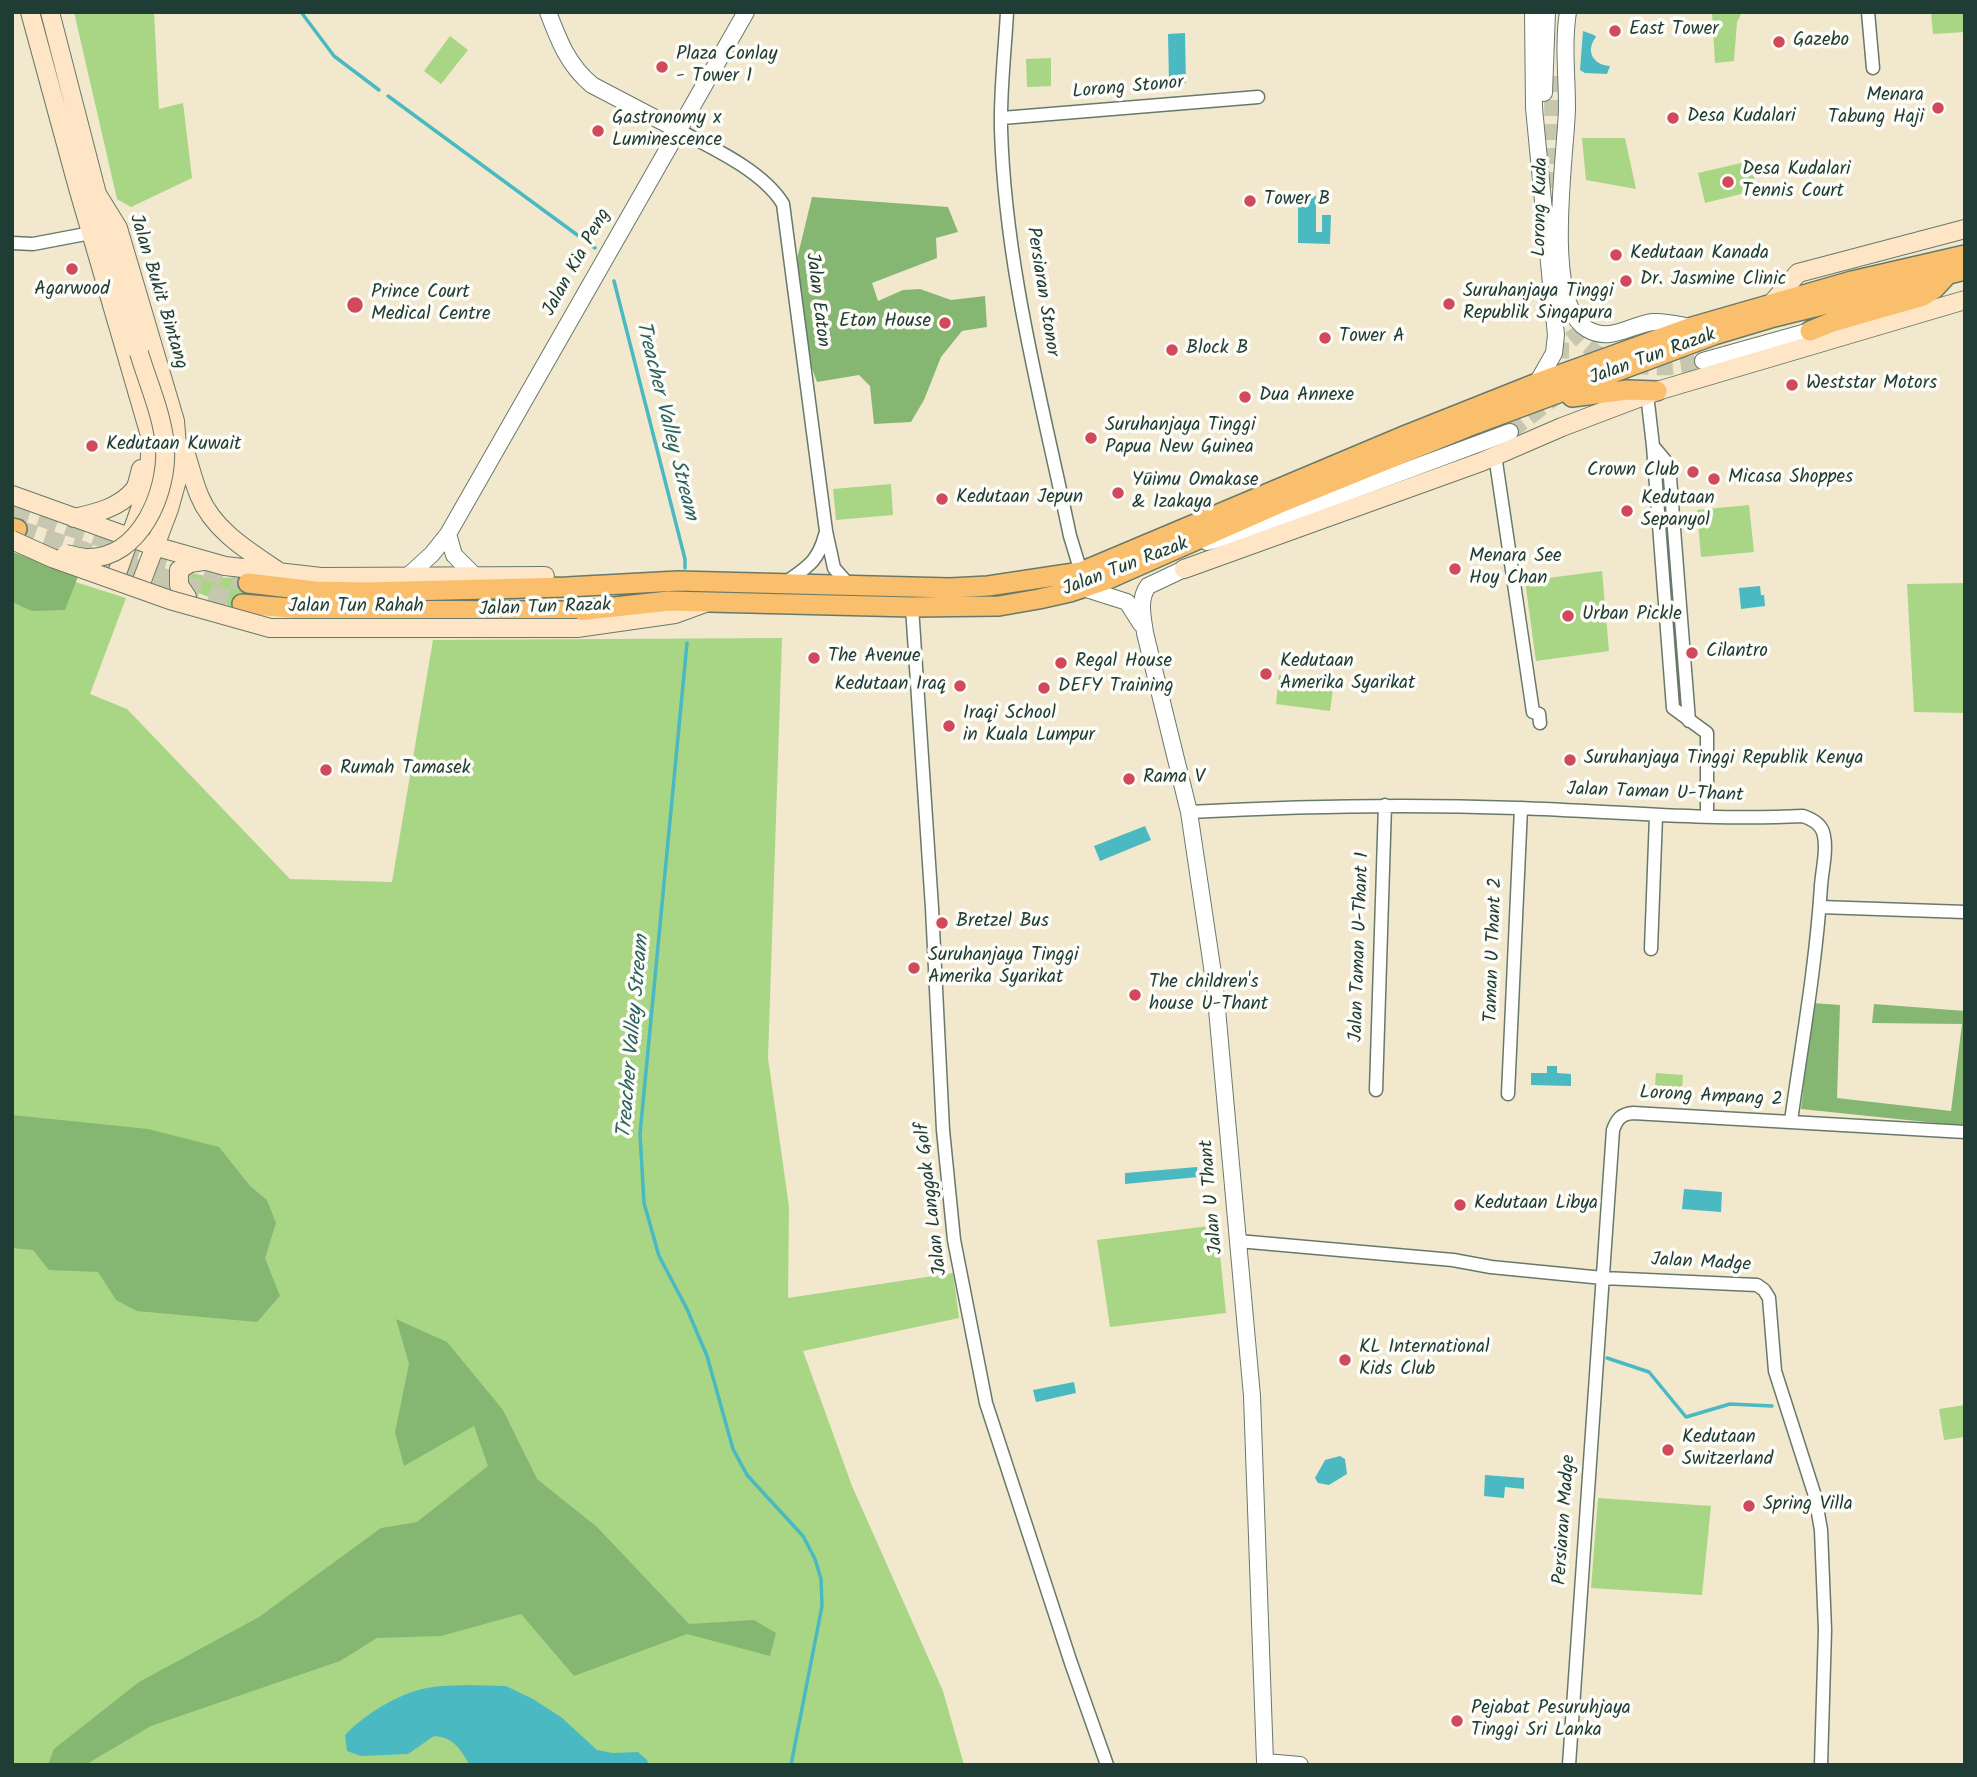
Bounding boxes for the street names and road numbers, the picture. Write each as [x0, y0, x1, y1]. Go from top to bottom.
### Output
street label: Lorong Stonor [1071, 73, 1185, 105]
street label: Lorong Kuda [1530, 157, 1554, 257]
street label: Jalan Kia Peng [539, 205, 617, 321]
street label: Jalan Bukit Bintang [123, 212, 191, 372]
street label: Persiaran Stonor [1020, 226, 1062, 358]
street label: Jalan Eaton [799, 251, 833, 349]
street label: Jalan Tun Razak [1587, 325, 1719, 391]
street label: Jalan Tun Razak [1060, 534, 1192, 602]
street label: Jalan Tun Razak [478, 595, 612, 623]
street label: Jalan Tun Rahah [288, 597, 424, 619]
street label: Jalan Taman U-Thant [1566, 780, 1744, 808]
street label: Jalan Taman U-Thant 1 [1346, 851, 1376, 1043]
street label: Taman U Thant 2 [1481, 877, 1509, 1023]
street label: Lorong Ampang 2 [1639, 1083, 1783, 1113]
street label: Jalan Langgak Golf [912, 1121, 954, 1277]
street label: Jalan U Thant [1197, 1139, 1229, 1255]
street label: Jalan Madge [1650, 1250, 1752, 1278]
street label: Persiaran Madge [1550, 1454, 1582, 1586]

